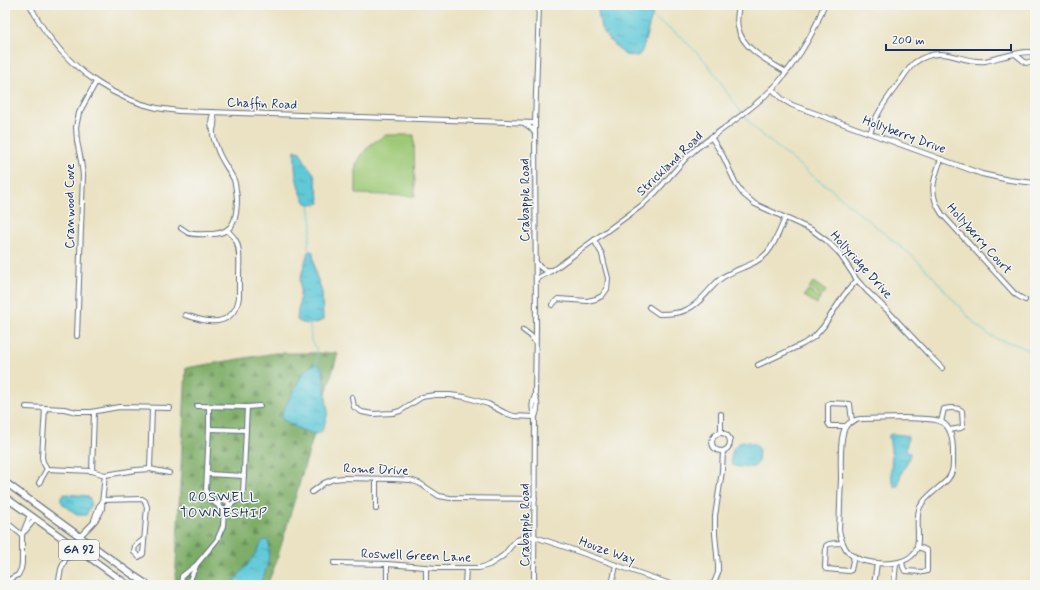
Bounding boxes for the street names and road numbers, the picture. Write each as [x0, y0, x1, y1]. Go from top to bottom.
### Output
street label: Chaffin Road [226, 94, 298, 114]
street label: Hollyberry Drive [860, 112, 948, 158]
street label: Strickland Road [633, 128, 707, 200]
street label: Crabapple Road [517, 158, 534, 242]
street label: Cranwood Cove [62, 163, 79, 249]
street label: Hollyberry Court [943, 200, 1015, 278]
street label: Hollyridge Drive [826, 227, 896, 303]
street label: Rome Drive [343, 460, 409, 480]
street label: Crabapple Road [517, 483, 534, 567]
street label: Houze Way [577, 533, 637, 569]
road number: GA 92 [59, 540, 99, 560]
street label: Roswell Green Lane [360, 546, 472, 566]

